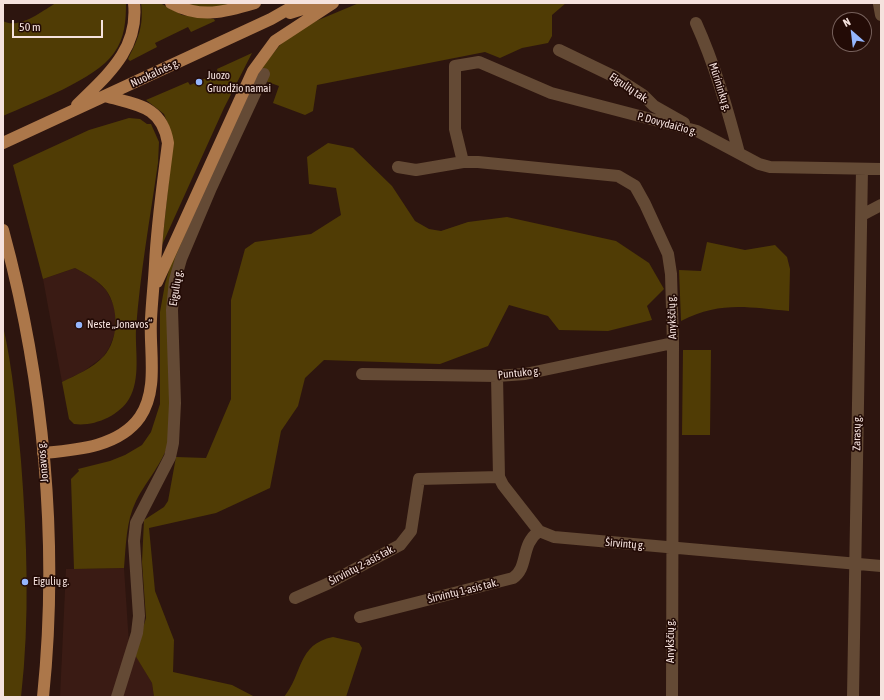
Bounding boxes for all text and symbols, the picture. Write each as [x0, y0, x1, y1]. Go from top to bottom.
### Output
scale bar [14, 12, 105, 38]
north arrow [832, 12, 872, 52]
text: N [841, 15, 853, 29]
text: 50 m [19, 20, 41, 34]
street label: Nuokalnės g. [129, 56, 181, 90]
street label: Mūrininkų g. [706, 61, 734, 113]
place label: Juozo Gruodžio namai [207, 69, 271, 95]
street label: Eigulių tak. [607, 70, 651, 106]
marker: Juozo Gruodžio namai [194, 77, 204, 87]
street label: P. Dovydaičio g. [636, 110, 698, 138]
street label: Eigulių g. [167, 269, 185, 307]
street label: Anykščių g. [665, 295, 679, 339]
place label: Neste „Jonavos“ [87, 318, 152, 332]
marker: Neste „Jonavos“ [74, 320, 84, 330]
street label: Puntuko g. [497, 364, 541, 382]
street label: Zarasų g. [850, 415, 864, 451]
street label: Jonavos g. [35, 441, 51, 483]
street label: Širvintų g. [605, 536, 645, 552]
street label: Širvintų 2-asis tak. [327, 542, 397, 588]
place label: Eigulių g. [33, 575, 69, 589]
street label: Širvintų 1-asis tak. [426, 576, 500, 606]
marker: Eigulių g. [20, 577, 30, 587]
street label: Anykščių g. [664, 619, 678, 663]

